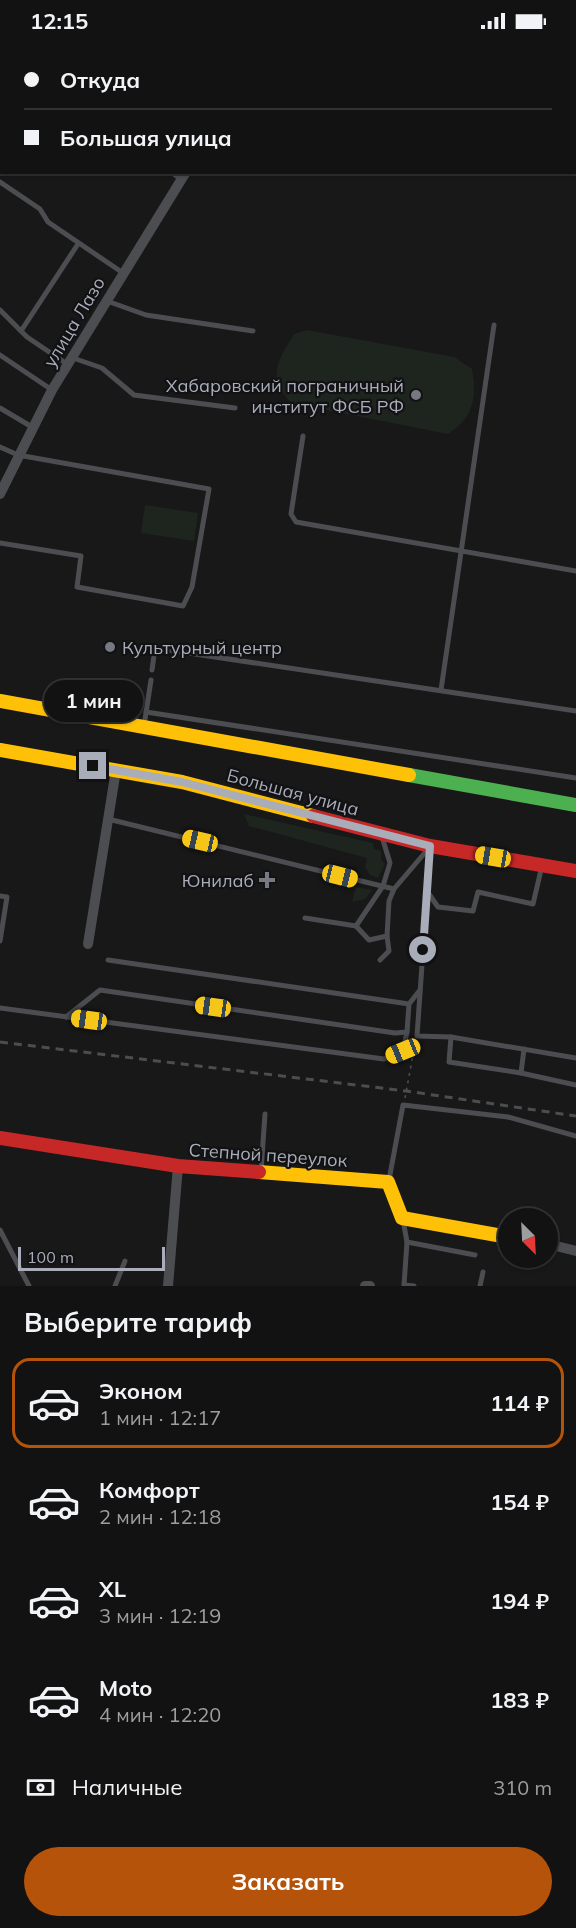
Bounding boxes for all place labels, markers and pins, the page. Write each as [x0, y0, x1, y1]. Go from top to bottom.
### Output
place label: Хабаровский пограничный институт ФСБ РФ [166, 374, 404, 418]
marker: Хабаровский пограничный институт ФСБ РФ [409, 388, 423, 402]
place label: Культурный центр [122, 636, 282, 659]
marker: Культурный центр [103, 640, 117, 654]
place label: Юнилаб [182, 869, 254, 892]
marker: Юнилаб [258, 871, 276, 889]

